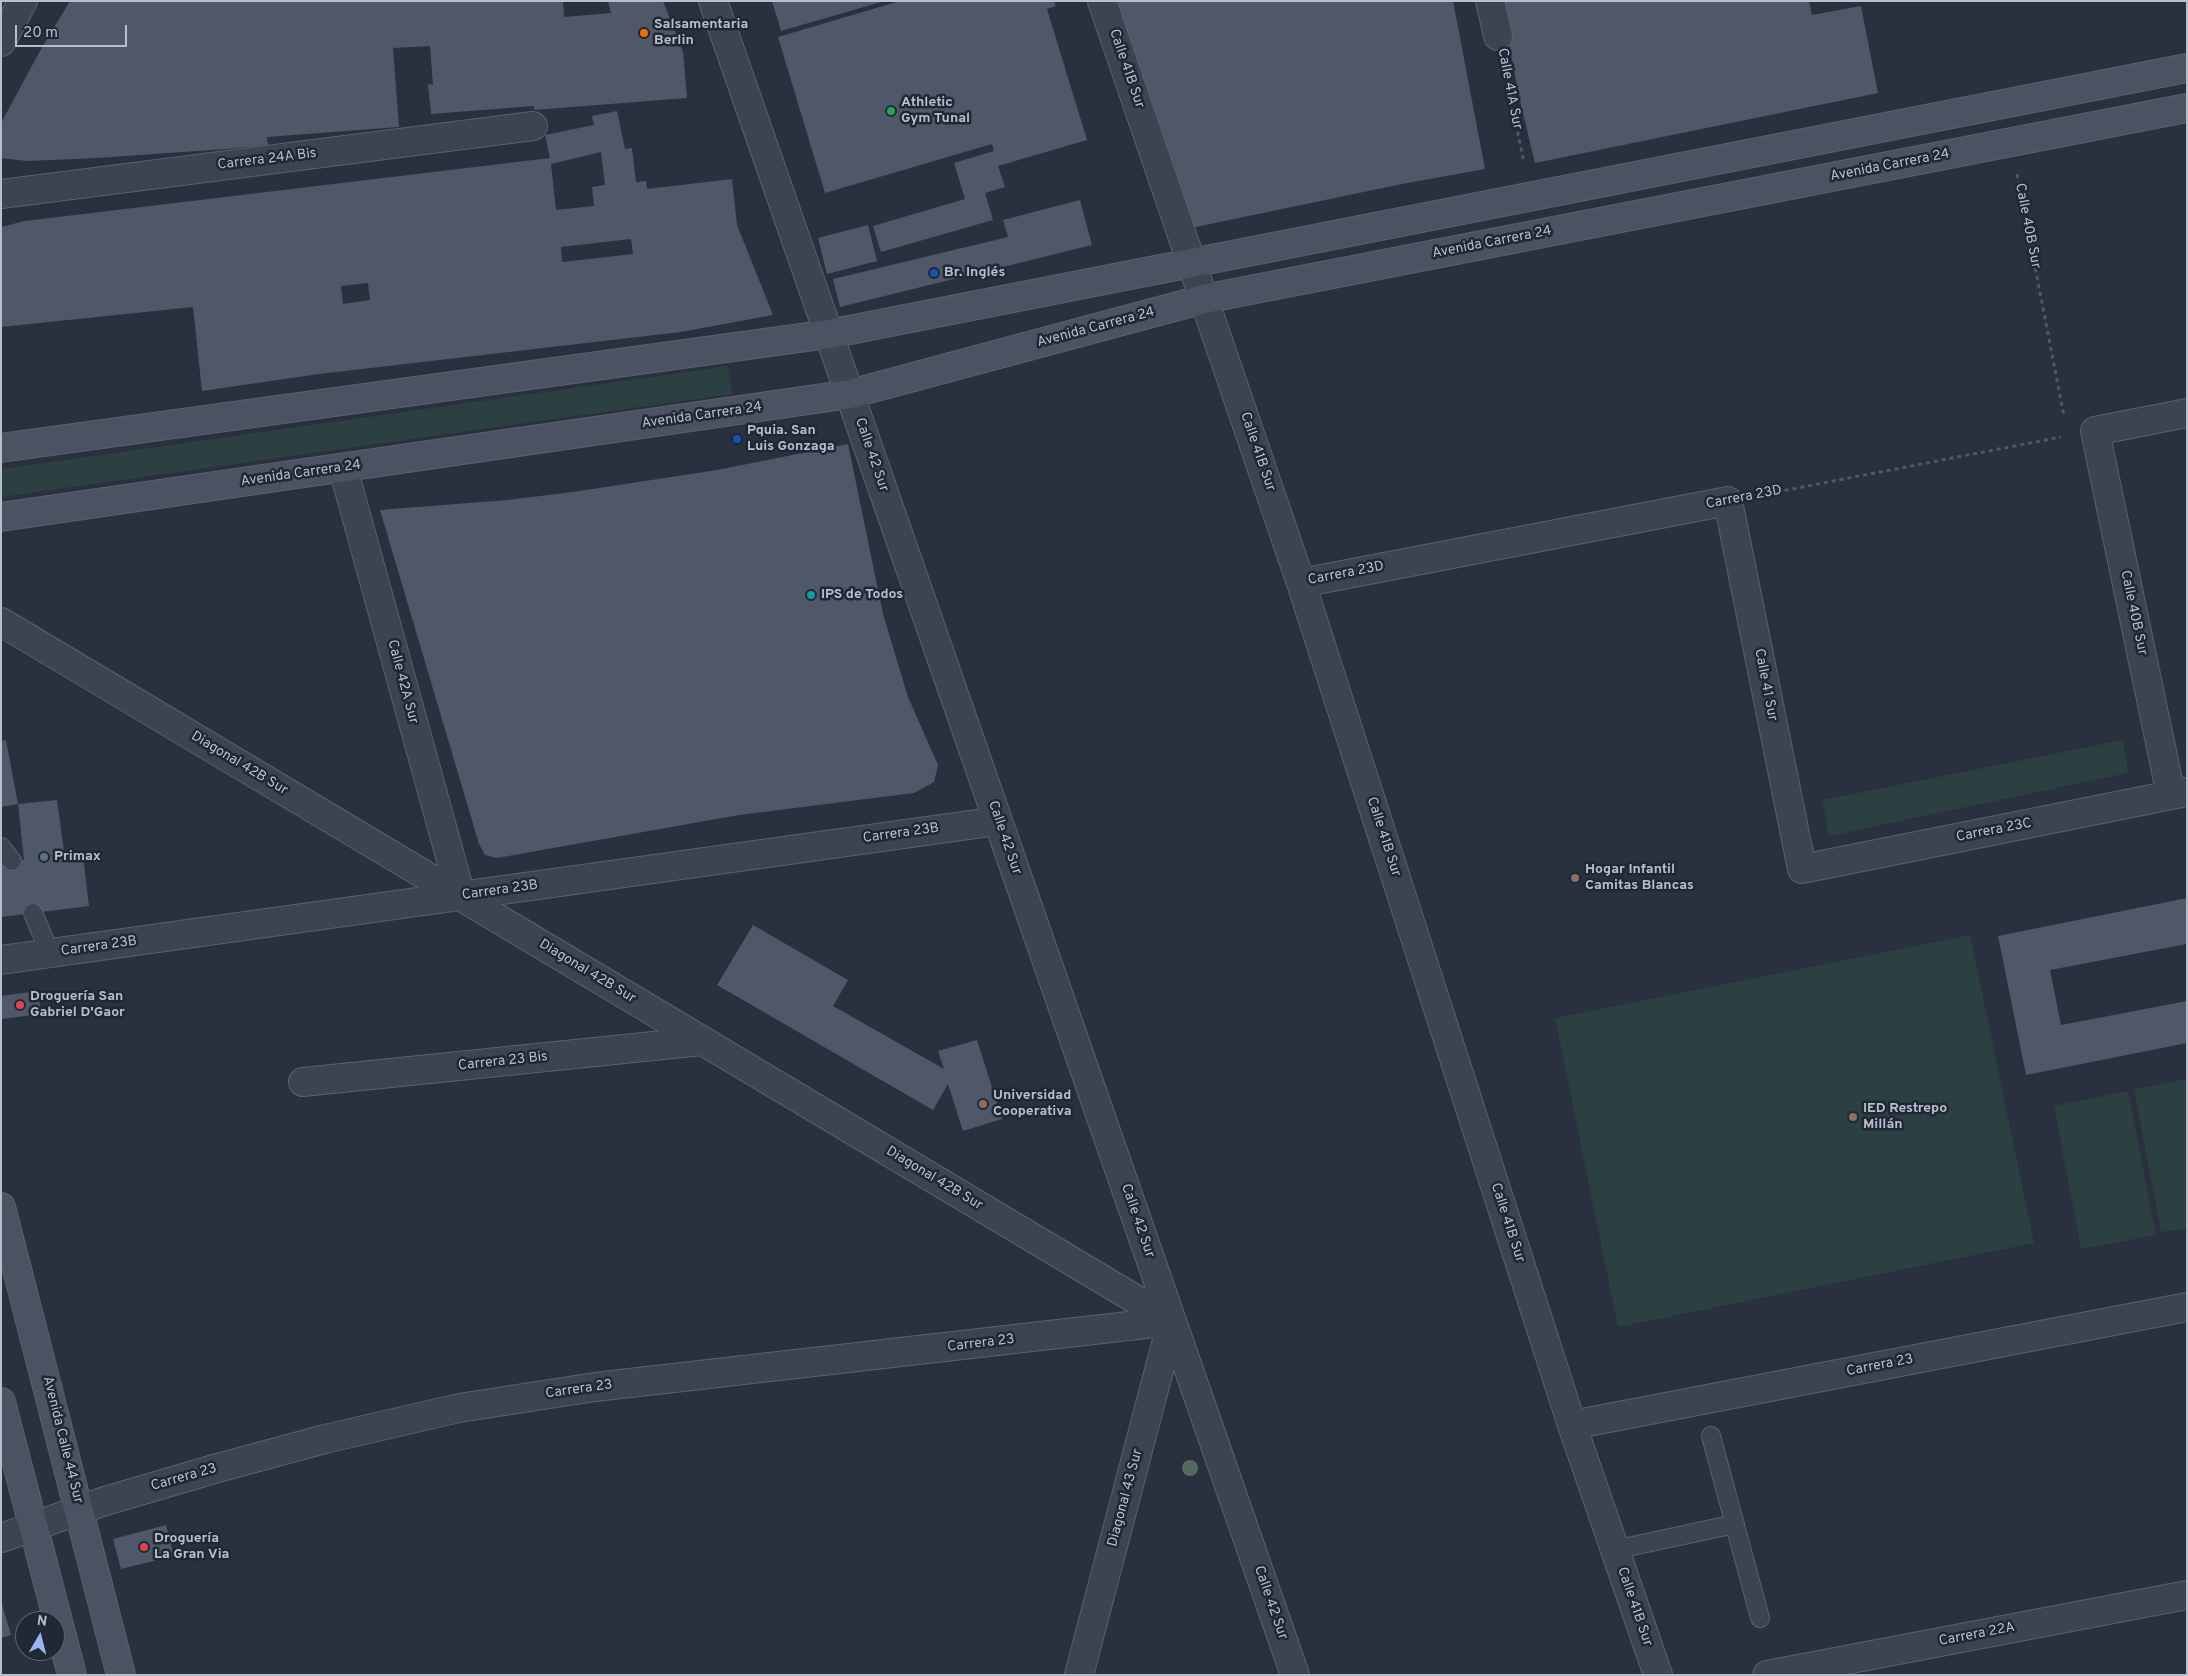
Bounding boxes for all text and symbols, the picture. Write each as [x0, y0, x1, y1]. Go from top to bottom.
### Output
scale bar [18, 15, 130, 47]
place label: Salsamentaria Berlin [654, 17, 748, 49]
text: 20 m [23, 24, 58, 43]
marker: Salsamentaria Berlin [638, 27, 650, 39]
street label: Calle 41B Sur [1105, 27, 1147, 111]
street label: Calle 41A Sur [1493, 47, 1525, 131]
place label: Athletic Gym Tunal [901, 95, 970, 128]
marker: Athletic Gym Tunal [885, 105, 897, 117]
street label: Carrera 24A Bis [217, 146, 317, 174]
street label: Avenida Carrera 24 [1829, 146, 1951, 186]
street label: Calle 40B Sur [2010, 182, 2044, 270]
street label: Avenida Carrera 24 [1431, 223, 1553, 263]
place label: Br. Inglés [944, 265, 1005, 281]
marker: Br. Inglés [928, 267, 940, 279]
street label: Avenida Carrera 24 [1035, 304, 1157, 352]
street label: Avenida Carrera 24 [641, 399, 763, 433]
street label: Calle 41B Sur [1236, 410, 1278, 494]
street label: Calle 42 Sur [851, 416, 891, 494]
place label: Pquia. San Luis Gonzaga [747, 423, 835, 456]
marker: Pquia. San Luis Gonzaga [731, 433, 743, 445]
street label: Avenida Carrera 24 [240, 457, 362, 491]
street label: Carrera 23D [1705, 482, 1783, 514]
street label: Carrera 23D [1307, 558, 1385, 590]
street label: Calle 40B Sur [2116, 569, 2150, 657]
place label: IPS de Todos [821, 587, 903, 603]
marker: IPS de Todos [805, 589, 817, 601]
street label: Calle 42A Sur [383, 638, 421, 726]
street label: Calle 41 Sur [1750, 647, 1780, 723]
street label: Diagonal 42B Sur [188, 728, 290, 800]
street label: Calle 41B Sur [1362, 795, 1404, 879]
street label: Calle 42 Sur [984, 799, 1024, 877]
street label: Carrera 23C [1955, 815, 2033, 847]
street label: Carrera 23B [862, 820, 940, 848]
place label: Primax [54, 849, 101, 865]
marker: Primax [38, 851, 50, 863]
place label: Hogar Infantil Camitas Blancas [1585, 862, 1694, 894]
marker: Hogar Infantil Camitas Blancas [1569, 872, 1581, 884]
street label: Carrera 23B [461, 877, 539, 905]
street label: Carrera 23B [60, 933, 138, 961]
street label: Diagonal 42B Sur [536, 936, 638, 1008]
place label: Droguería San Gabriel D'Gaor [30, 989, 125, 1022]
marker: Droguería San Gabriel D'Gaor [14, 999, 26, 1011]
street label: Carrera 23 Bis [457, 1049, 549, 1075]
place label: Universidad Cooperativa [993, 1088, 1071, 1120]
marker: Universidad Cooperativa [977, 1098, 989, 1110]
place label: IED Restrepo Millán [1863, 1101, 1947, 1134]
marker: IED Restrepo Millán [1847, 1111, 1859, 1123]
street label: Diagonal 42B Sur [883, 1143, 985, 1215]
street label: Calle 41B Sur [1486, 1181, 1528, 1265]
street label: Calle 42 Sur [1117, 1182, 1157, 1260]
street label: Carrera 23 [946, 1332, 1016, 1356]
street label: Carrera 23 [1845, 1351, 1915, 1381]
street label: Avenida Calle 44 Sur [38, 1375, 86, 1505]
street label: Carrera 23 [544, 1377, 614, 1403]
street label: Diagonal 43 Sur [1105, 1447, 1147, 1549]
street label: Carrera 23 [149, 1461, 219, 1495]
place label: Droguería La Gran Via [154, 1531, 229, 1564]
marker: Droguería La Gran Via [138, 1541, 150, 1553]
street label: Calle 42 Sur [1250, 1564, 1290, 1642]
street label: Calle 41B Sur [1613, 1565, 1655, 1649]
north arrow [15, 1611, 65, 1661]
text: N [36, 1613, 48, 1631]
street label: Carrera 22A [1938, 1619, 2016, 1651]

